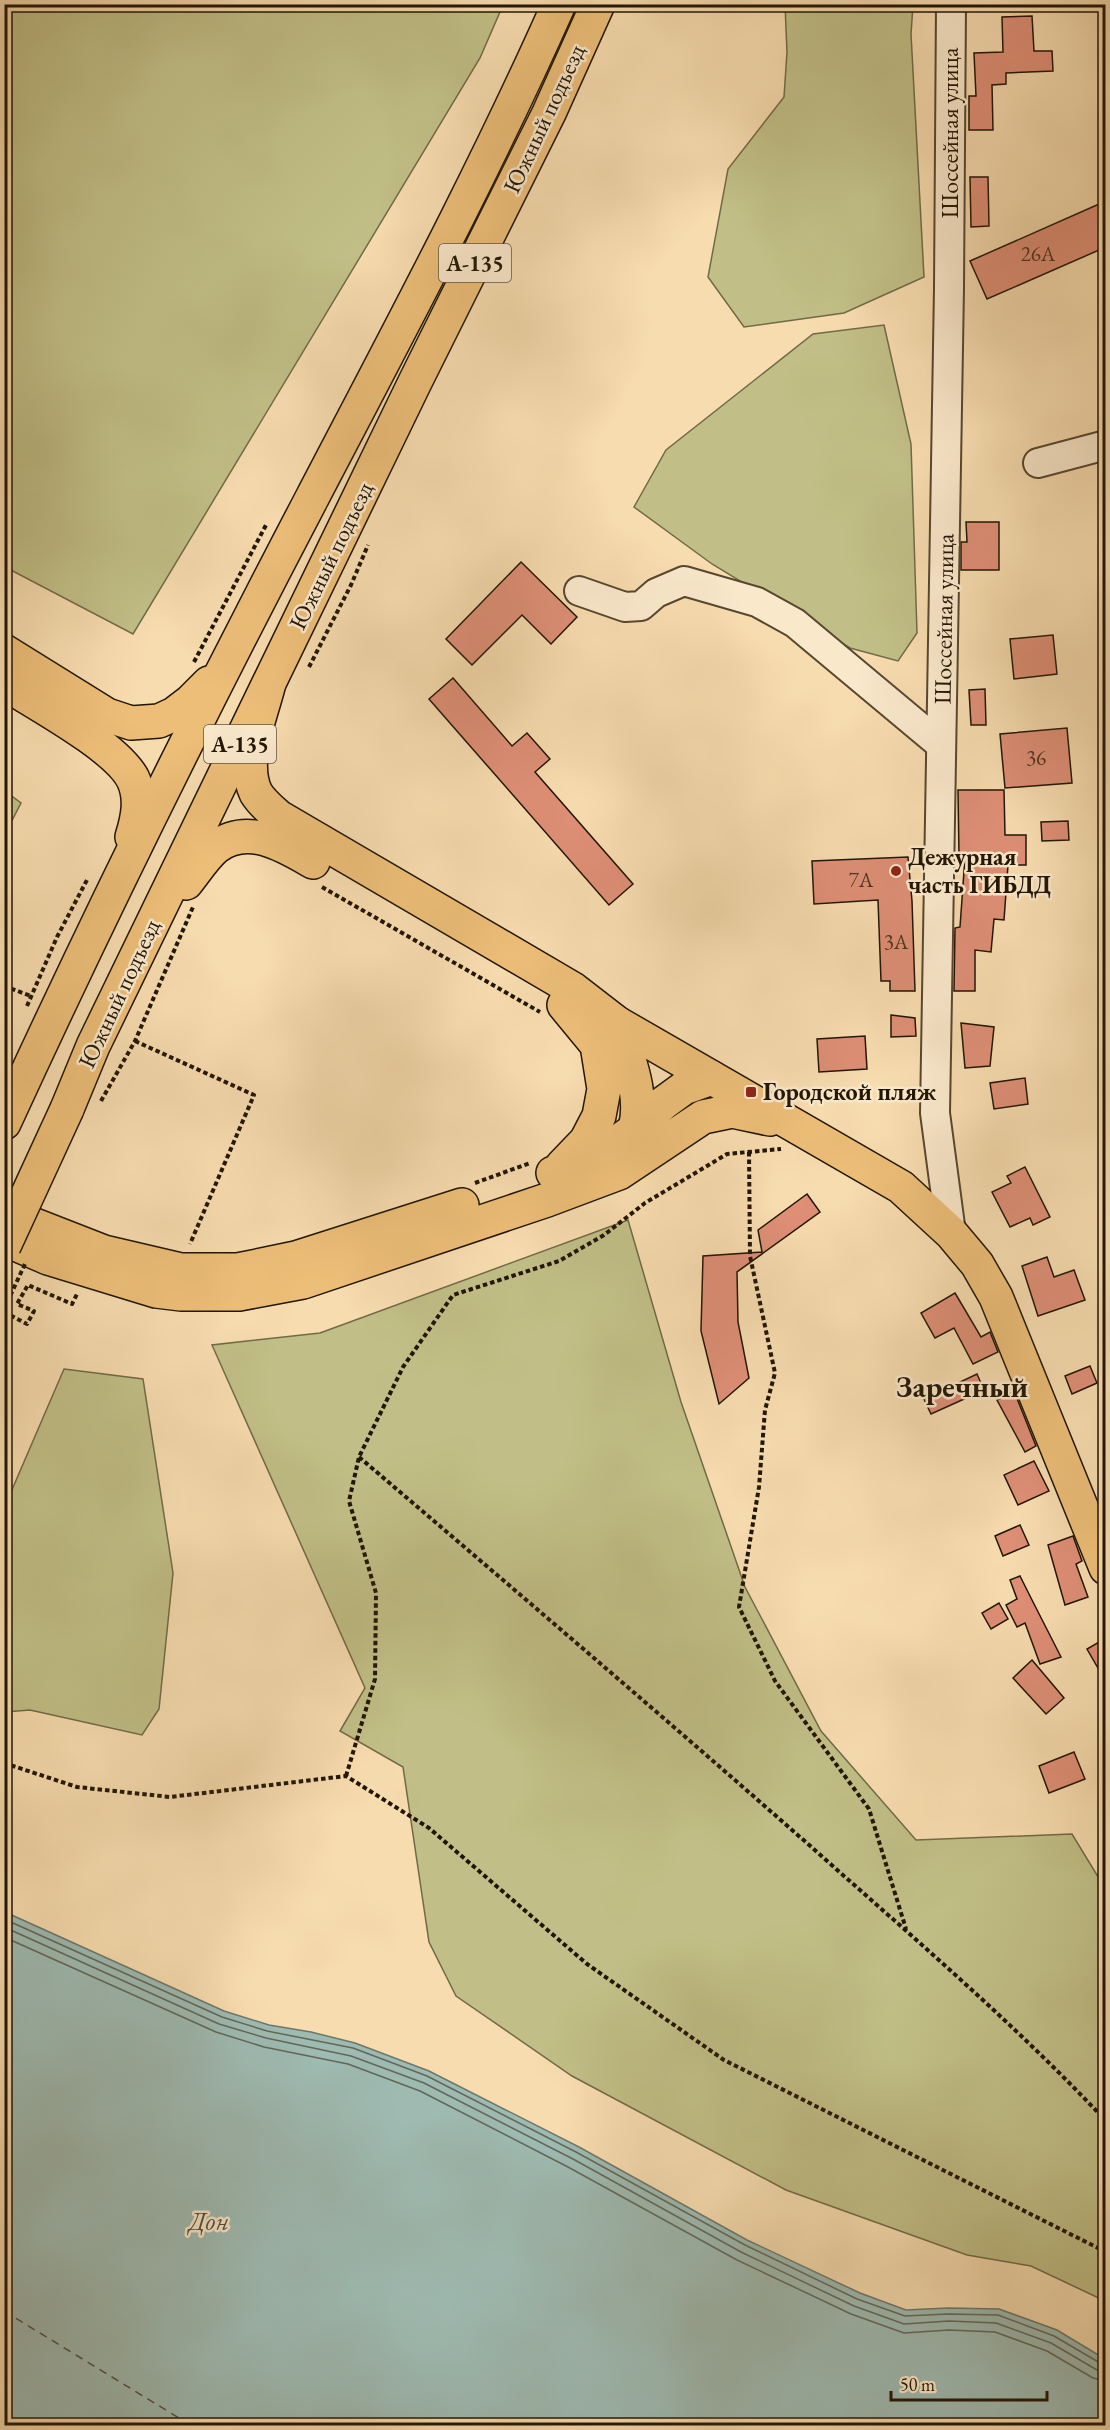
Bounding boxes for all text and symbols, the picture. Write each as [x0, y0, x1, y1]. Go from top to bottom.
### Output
street label: Южный подъезд [495, 39, 592, 198]
street label: Шоссейная улица [934, 47, 965, 218]
house number: 26А [1021, 240, 1056, 267]
road number: А-135 [439, 244, 511, 282]
street label: Южный подъезд [281, 477, 380, 635]
street label: Шоссейная улица [927, 533, 960, 705]
road number: А-135 [204, 725, 276, 763]
house number: 36 [1026, 744, 1046, 771]
place label: Дежурная часть ГИБДД [908, 841, 1051, 900]
marker: Дежурная часть ГИБДД [889, 864, 903, 878]
house number: 7А [849, 866, 874, 893]
street label: Южный подъезд [70, 914, 167, 1073]
house number: 3А [884, 928, 909, 955]
place label: Городской пляж [763, 1076, 937, 1107]
marker: Городской пляж [744, 1085, 758, 1099]
district label: Заречный [896, 1367, 1028, 1406]
water label: Дон [187, 2204, 229, 2238]
scale bar [891, 2364, 1047, 2402]
text: 50 m [900, 2373, 935, 2396]

